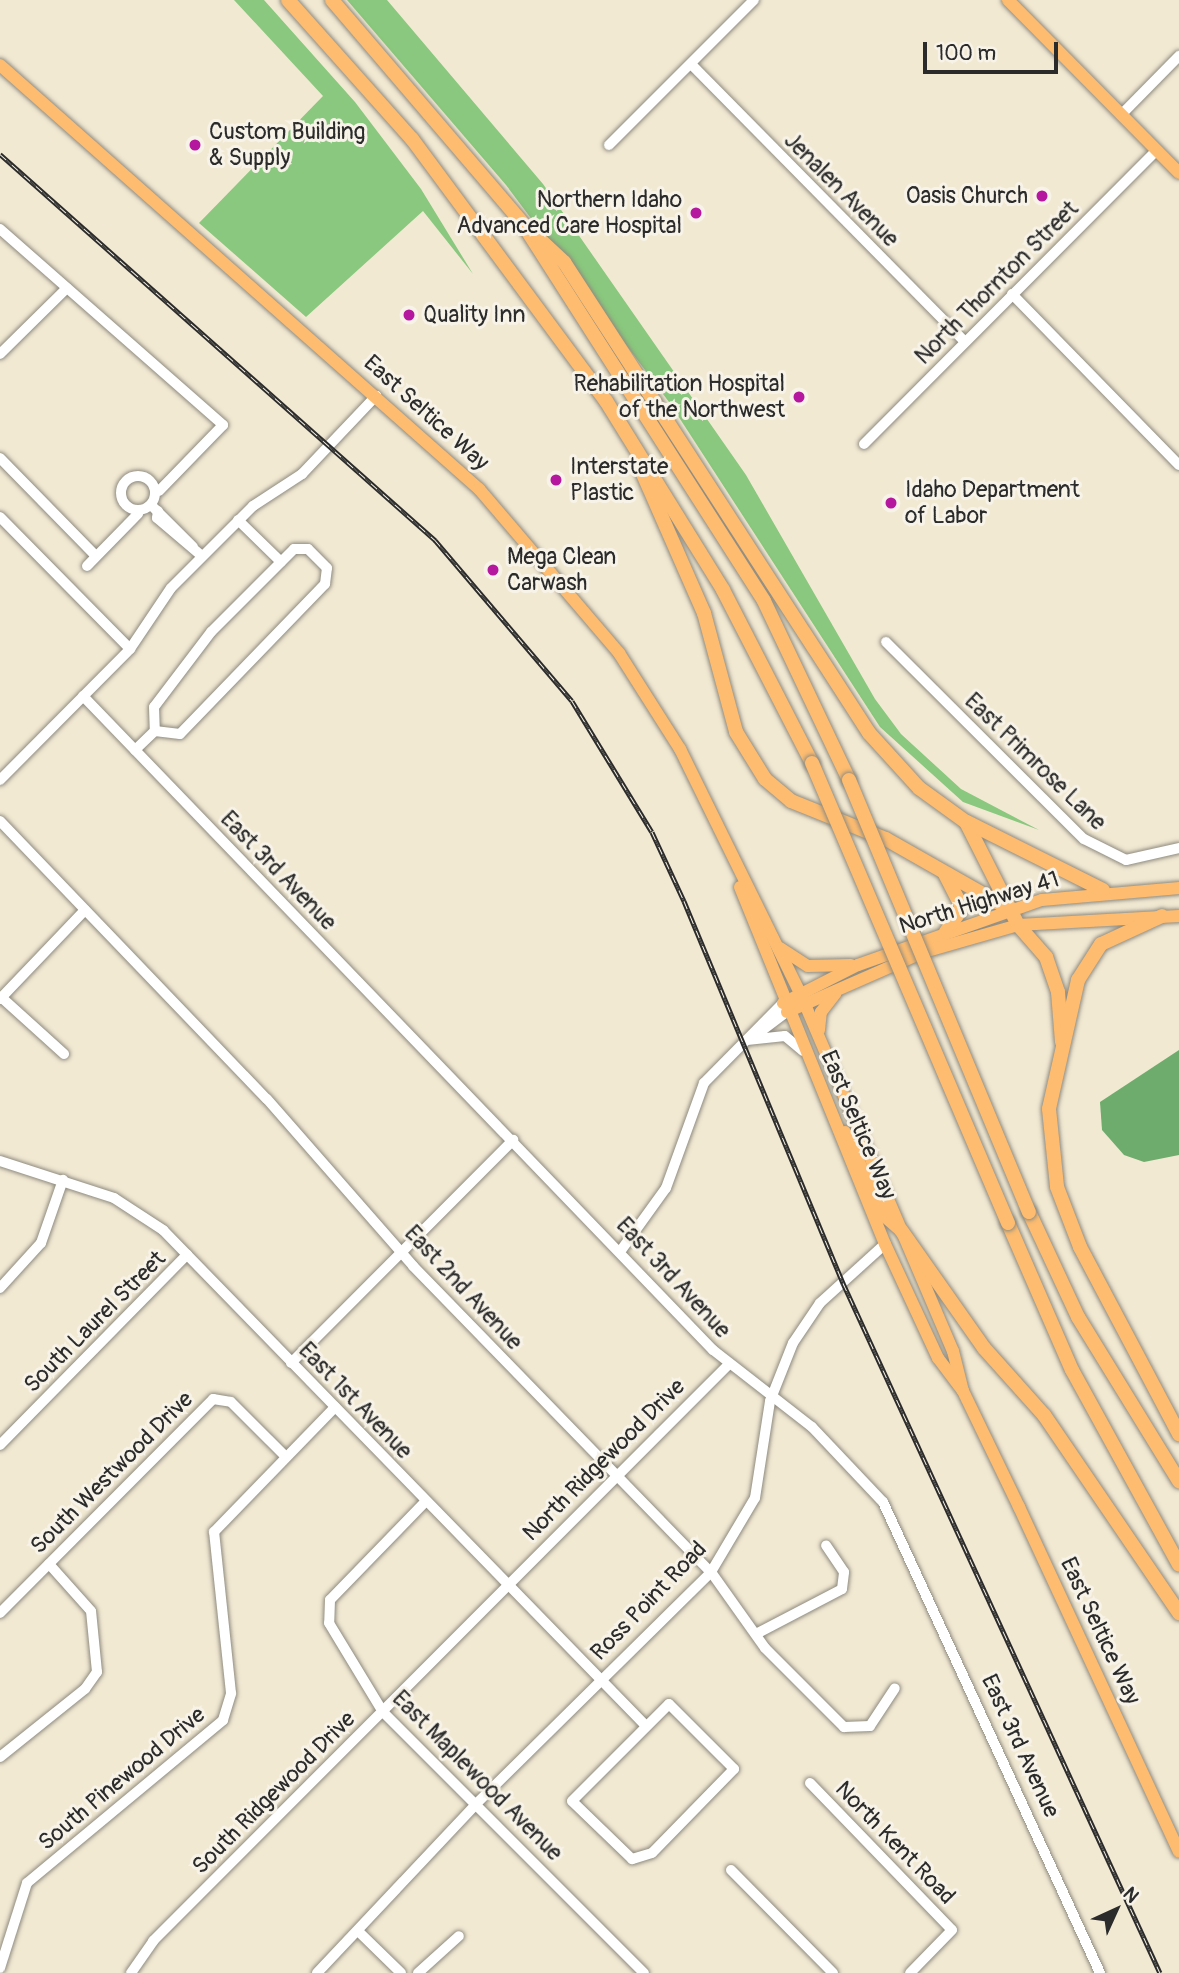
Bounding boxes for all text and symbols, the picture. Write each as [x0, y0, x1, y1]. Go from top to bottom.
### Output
scale bar [927, 28, 1062, 72]
text: 100 m [936, 40, 996, 67]
place label: Custom Building & Supply [209, 118, 365, 172]
street label: Jenalen Avenue [778, 127, 904, 253]
marker: Custom Building & Supply [187, 137, 203, 153]
place label: Oasis Church [906, 182, 1028, 210]
place label: Northern Idaho Advanced Care Hospital [457, 186, 682, 240]
marker: Oasis Church [1034, 188, 1050, 204]
street label: North Thornton Street [910, 196, 1084, 370]
marker: Northern Idaho Advanced Care Hospital [688, 205, 704, 221]
place label: Quality Inn [423, 301, 525, 329]
marker: Quality Inn [401, 307, 417, 323]
street label: East Seltice Way [358, 350, 494, 476]
place label: Rehabilitation Hospital of the Northwest [574, 370, 785, 424]
marker: Rehabilitation Hospital of the Northwest [791, 389, 807, 405]
place label: Interstate Plastic [570, 453, 668, 507]
marker: Interstate Plastic [548, 472, 564, 488]
place label: Idaho Department of Labor [905, 476, 1080, 530]
marker: Idaho Department of Labor [883, 495, 899, 511]
place label: Mega Clean Carwash [507, 543, 616, 597]
marker: Mega Clean Carwash [485, 562, 501, 578]
street label: East Primrose Lane [959, 688, 1111, 836]
street label: East 3rd Avenue [214, 806, 342, 936]
street label: North Highway 41 [896, 866, 1062, 940]
street label: East Seltice Way [814, 1046, 902, 1204]
street label: East 3rd Avenue [610, 1212, 736, 1344]
street label: East 2nd Avenue [398, 1220, 528, 1356]
street label: South Laurel Street [18, 1245, 172, 1399]
street label: East 1st Avenue [292, 1337, 418, 1465]
street label: North Ridgewood Drive [517, 1373, 691, 1547]
street label: South Westwood Drive [25, 1386, 199, 1560]
street label: Ross Point Road [585, 1536, 713, 1666]
street label: East Seltice Way [1054, 1553, 1146, 1709]
street label: East 3rd Avenue [975, 1670, 1065, 1822]
street label: East Maplewood Avenue [386, 1685, 568, 1867]
street label: South Pinewood Drive [33, 1701, 211, 1857]
street label: South Ridgewood Drive [187, 1706, 361, 1880]
street label: North Kent Road [829, 1776, 961, 1910]
north arrow [1081, 1875, 1151, 1945]
text: N [1118, 1882, 1144, 1908]

